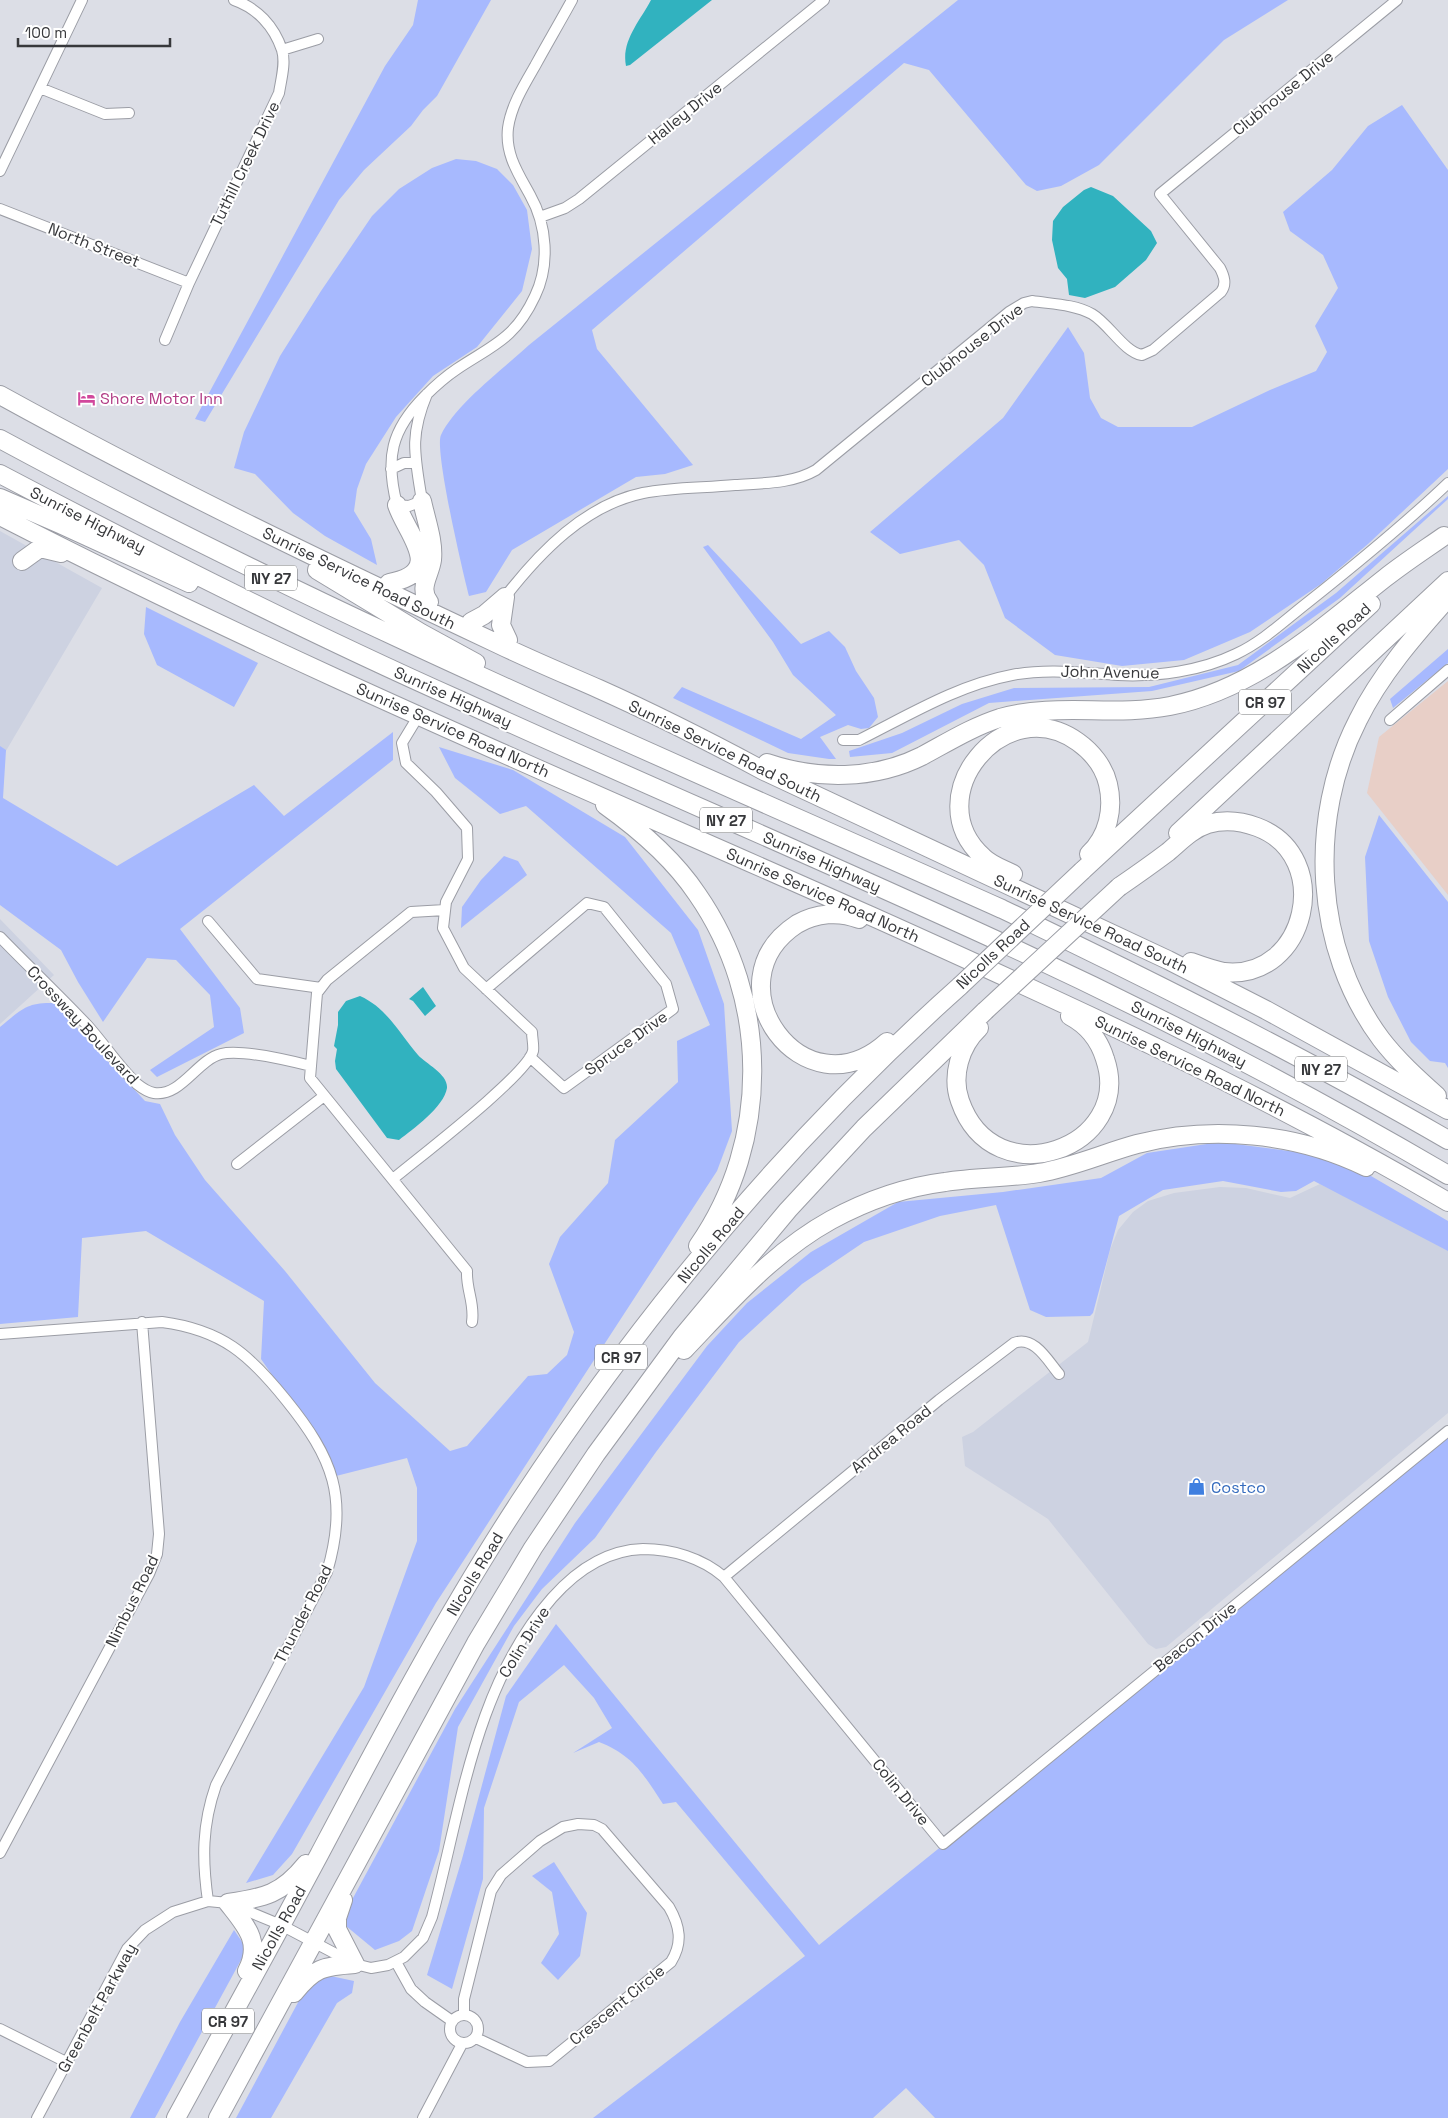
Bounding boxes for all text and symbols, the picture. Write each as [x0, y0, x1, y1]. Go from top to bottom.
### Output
scale bar [18, 15, 170, 47]
text: 100 m [25, 23, 67, 42]
street label: Clubhouse Drive [1228, 46, 1338, 140]
street label: Halley Drive [644, 77, 726, 149]
street label: Tuthill Creek Drive [206, 98, 284, 230]
street label: North Street [45, 218, 143, 272]
street label: Clubhouse Drive [917, 299, 1027, 391]
hotel icon: Shore Motor Inn [76, 388, 96, 408]
place label: Shore Motor Inn [100, 388, 223, 409]
street label: Sunrise Highway [27, 482, 149, 558]
street label: Sunrise Service Road South [259, 522, 459, 634]
road number: NY 27 [245, 566, 297, 590]
street label: Nicolls Road [1293, 598, 1375, 678]
street label: John Avenue [1060, 661, 1160, 683]
street label: Sunrise Highway [391, 662, 515, 732]
street label: Sunrise Service Road North [353, 678, 553, 782]
road number: CR 97 [1239, 690, 1291, 714]
street label: Sunrise Service Road South [625, 695, 825, 807]
road number: NY 27 [700, 808, 752, 832]
street label: Sunrise Highway [760, 827, 884, 897]
street label: Sunrise Service Road North [723, 843, 923, 947]
street label: Sunrise Service Road South [990, 870, 1192, 978]
street label: Nicolls Road [952, 914, 1034, 994]
street label: Crossway Boulevard [22, 961, 144, 1089]
street label: Sunrise Highway [1128, 996, 1250, 1072]
street label: Spruce Drive [580, 1006, 672, 1080]
street label: Sunrise Service Road North [1091, 1011, 1289, 1121]
road number: NY 27 [1295, 1056, 1347, 1082]
street label: Nicolls Road [673, 1202, 749, 1288]
road number: CR 97 [595, 1344, 647, 1370]
street label: Andrea Road [846, 1400, 936, 1478]
shop icon: Costco [1187, 1477, 1207, 1497]
place label: Costco [1211, 1477, 1266, 1498]
street label: Nicolls Road [442, 1528, 508, 1620]
street label: Nimbus Road [101, 1551, 163, 1651]
street label: Thunder Road [269, 1561, 337, 1667]
street label: Beacon Drive [1149, 1597, 1241, 1677]
street label: Colin Drive [494, 1602, 554, 1682]
street label: Colin Drive [868, 1754, 934, 1830]
street label: Nicolls Road [247, 1882, 311, 1974]
street label: Greenbelt Parkway [53, 1940, 141, 2076]
street label: Crescent Circle [565, 1960, 669, 2050]
road number: CR 97 [202, 2008, 254, 2034]

